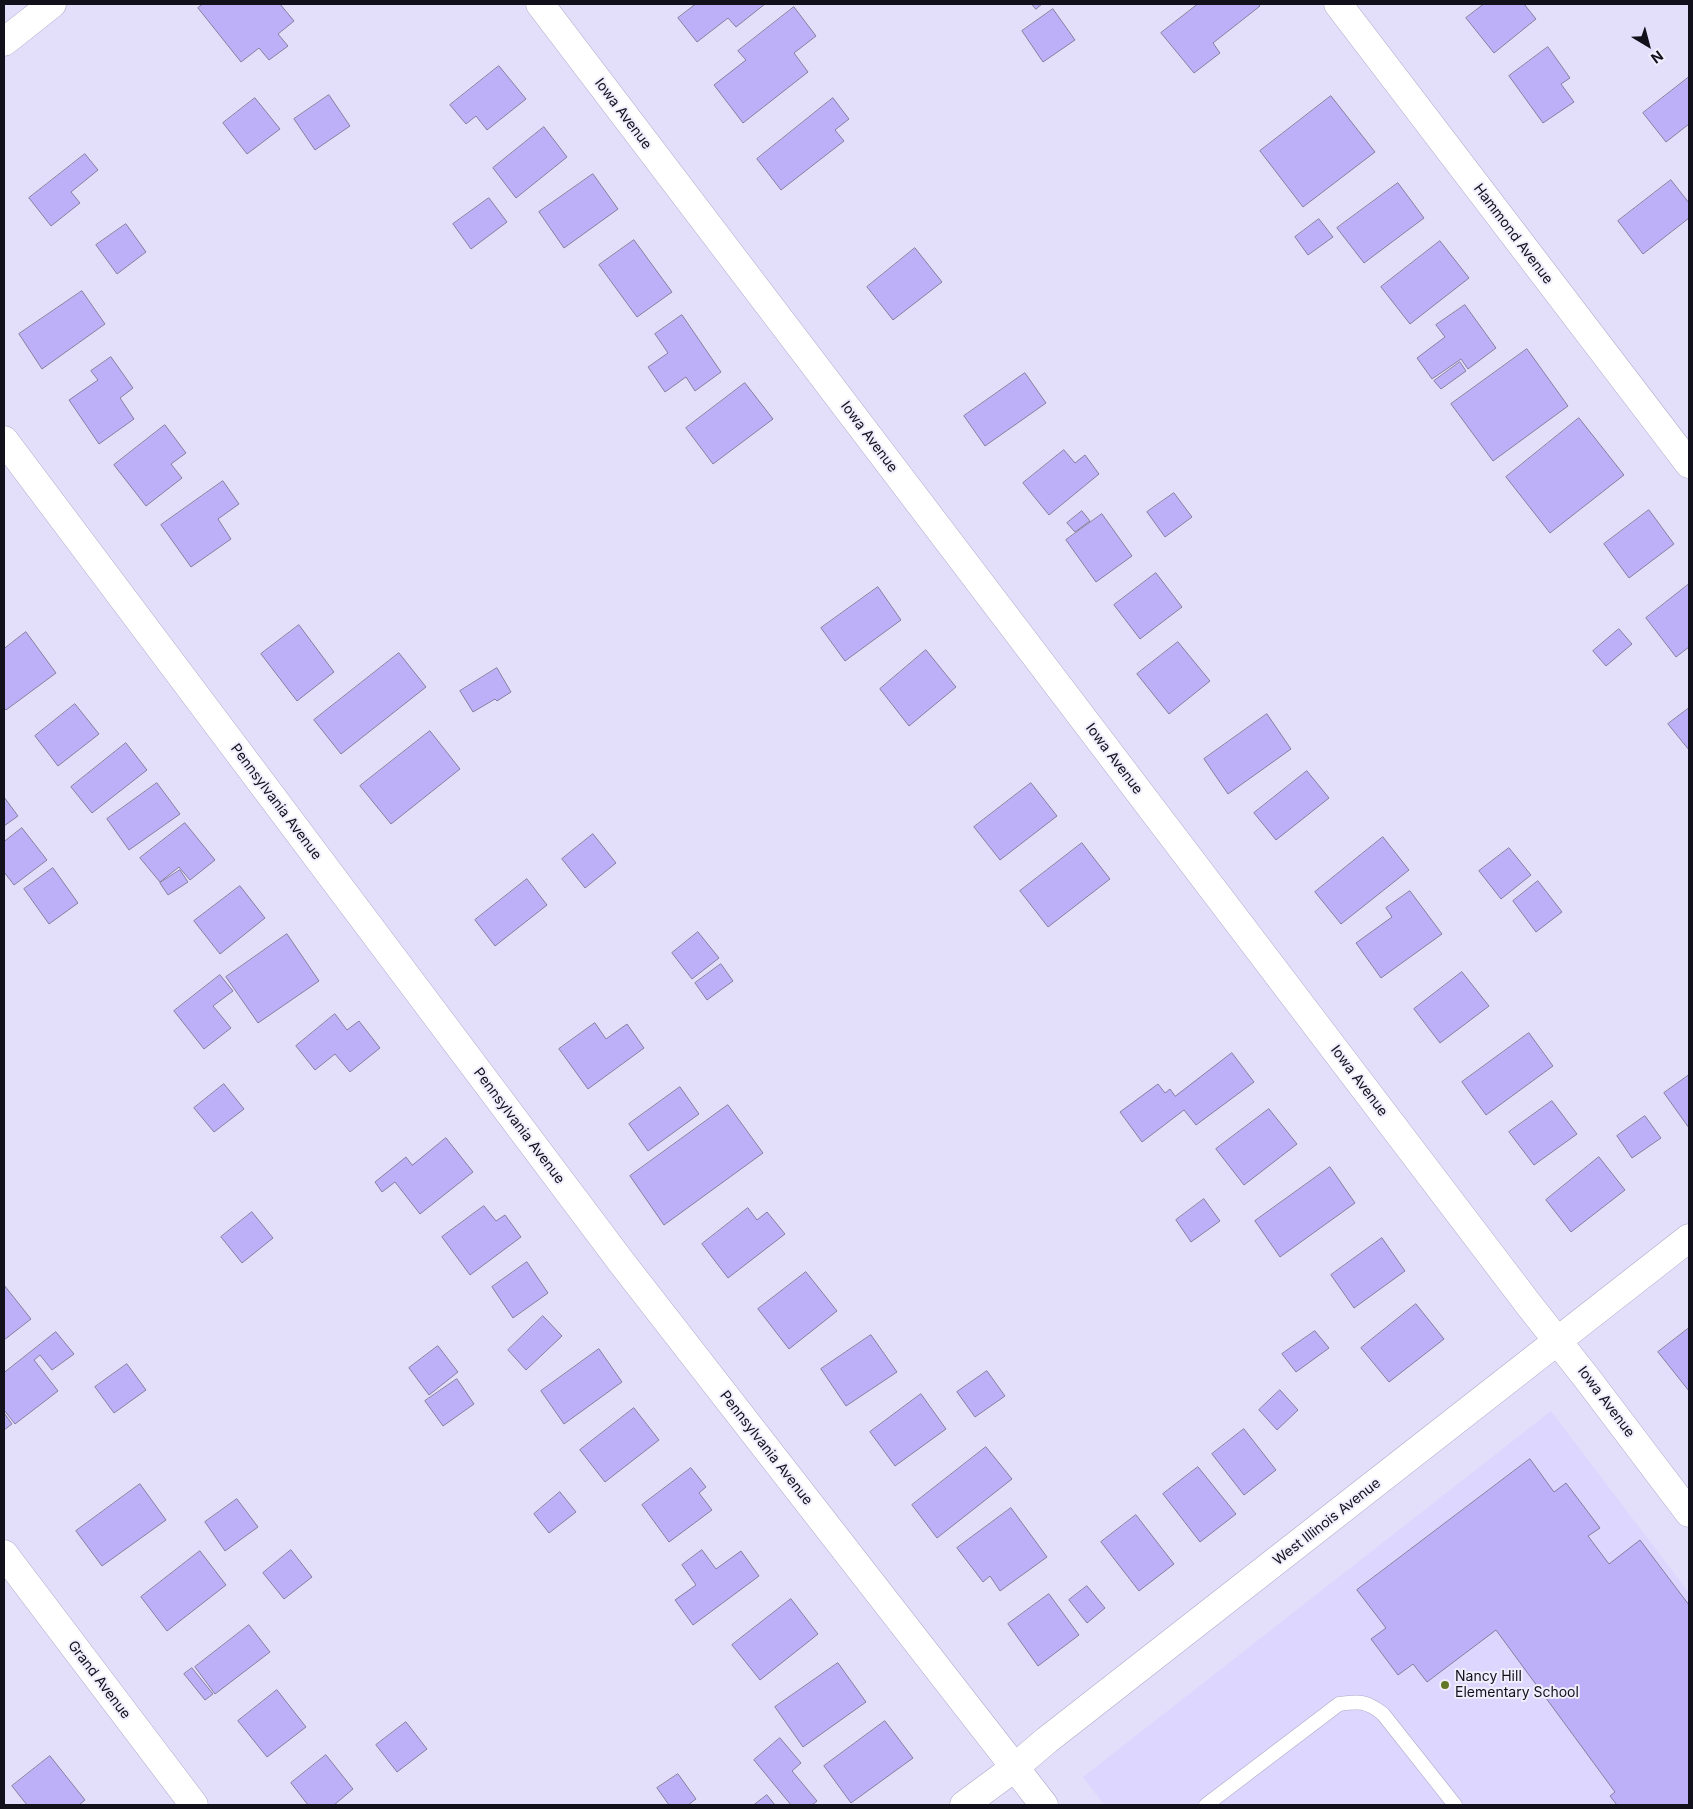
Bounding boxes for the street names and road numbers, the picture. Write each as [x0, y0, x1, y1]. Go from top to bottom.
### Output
street label: Iowa Avenue [591, 75, 655, 153]
street label: Hammond Avenue [1470, 181, 1556, 287]
street label: Iowa Avenue [837, 398, 901, 476]
street label: Iowa Avenue [1082, 720, 1146, 798]
street label: Pennsylvania Avenue [227, 741, 325, 863]
street label: Iowa Avenue [1327, 1042, 1391, 1120]
street label: Pennsylvania Avenue [470, 1065, 568, 1187]
street label: Iowa Avenue [1574, 1363, 1638, 1441]
street label: Pennsylvania Avenue [716, 1387, 816, 1509]
street label: West Illinois Avenue [1270, 1475, 1384, 1569]
street label: Grand Avenue [64, 1638, 134, 1722]

